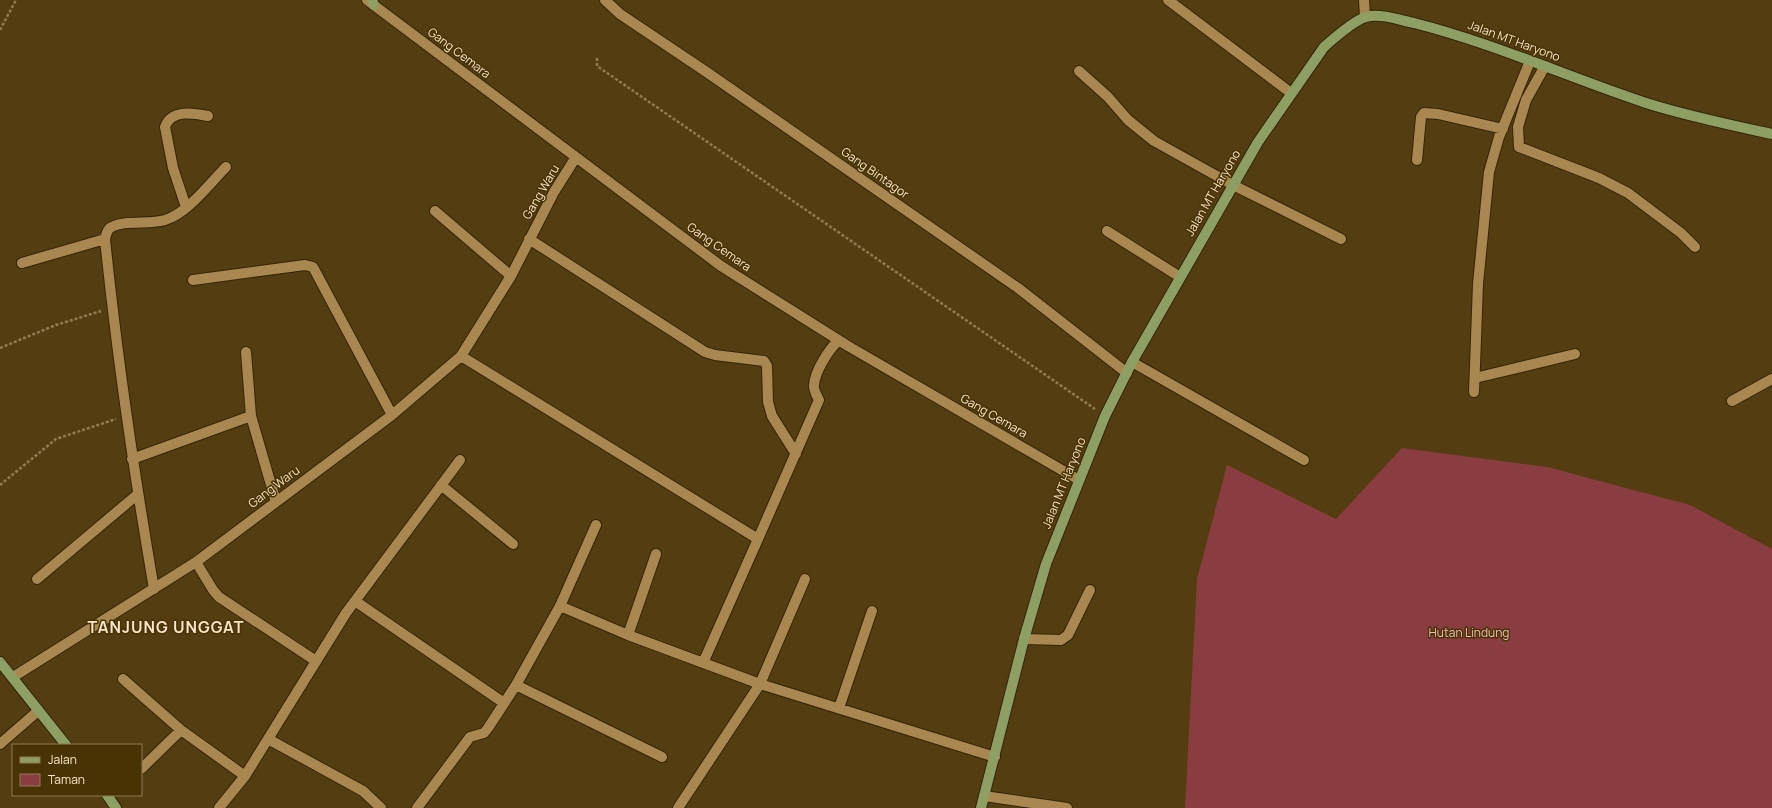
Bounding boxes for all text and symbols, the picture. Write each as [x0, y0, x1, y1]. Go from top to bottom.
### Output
street label: Jalan MT Haryono [1466, 16, 1563, 65]
street label: Gang Cemara [424, 23, 494, 82]
street label: Gang Bintagor [838, 143, 913, 203]
street label: Jalan MT Haryono [1181, 146, 1244, 239]
street label: Gang Waru [518, 161, 563, 222]
street label: Gang Cemara [684, 218, 755, 275]
street label: Gang Cemara [958, 390, 1031, 442]
street label: Jalan MT Haryono [1037, 435, 1090, 531]
street label: Gang Waru [244, 462, 303, 512]
district label: TANJUNG UNGGAT [87, 616, 245, 638]
park label: Hutan Lindung [1429, 624, 1509, 641]
legend [12, 744, 142, 796]
text: Jalan [48, 751, 77, 768]
text: Taman [48, 771, 85, 788]

